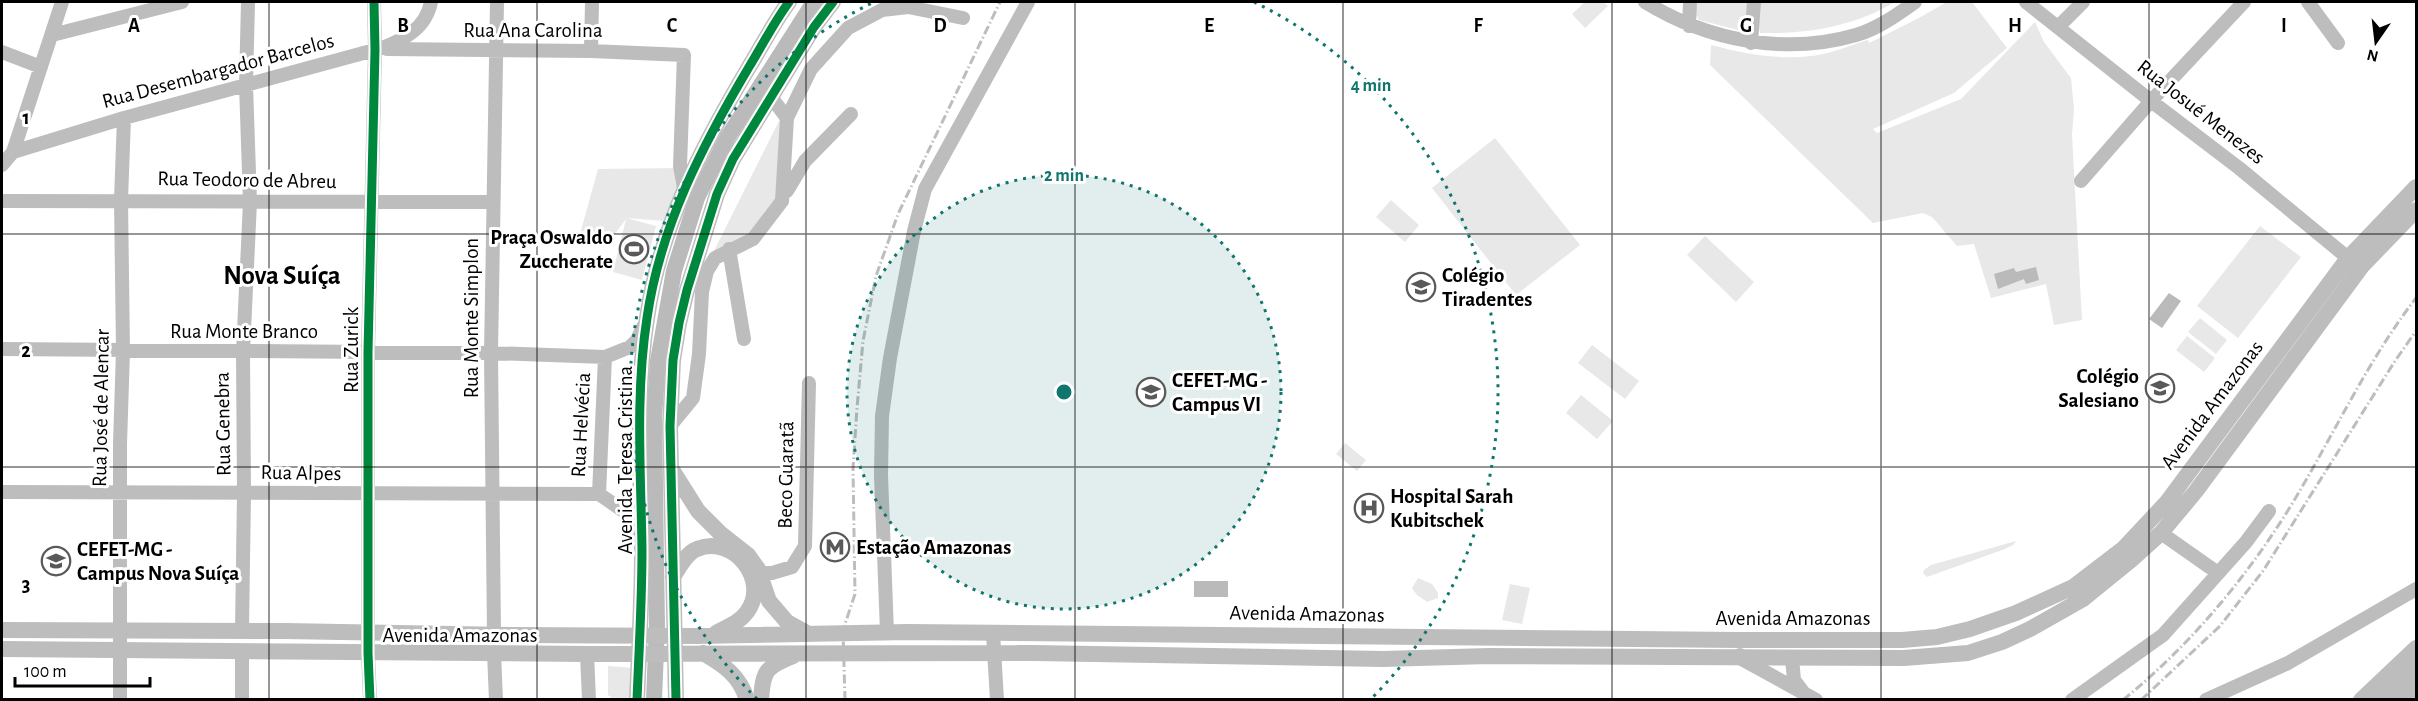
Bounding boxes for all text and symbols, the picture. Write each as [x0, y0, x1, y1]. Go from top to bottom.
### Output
north arrow [2346, 12, 2406, 72]
text: A [128, 16, 140, 36]
text: B [397, 16, 409, 36]
text: C [667, 16, 678, 36]
text: D [933, 16, 947, 36]
text: E [1204, 16, 1214, 36]
text: F [1473, 16, 1483, 36]
text: G [1740, 16, 1752, 36]
text: H [2008, 16, 2022, 36]
text: I [2281, 16, 2287, 36]
street label: Rua Ana Carolina [463, 20, 603, 41]
street label: Rua Desembargador Barcelos [100, 30, 336, 112]
text: N [2365, 46, 2380, 65]
street label: Rua Josué Menezes [2133, 56, 2269, 168]
text: 4 min [1351, 77, 1391, 95]
text: 1 [22, 108, 30, 128]
text: 2 min [1044, 167, 1084, 185]
street label: Rua Teodoro de Abreu [157, 168, 337, 192]
place label: Praça Oswaldo Zuccherate [490, 227, 613, 272]
sports icon: Praça Oswaldo Zuccherate [618, 233, 650, 265]
street label: Rua Monte Simplon [461, 238, 482, 398]
district label: Nova Suíça [223, 262, 341, 289]
place label: Colégio Tiradentes [1442, 265, 1532, 310]
school or university icon: Colégio Tiradentes [1405, 271, 1437, 303]
street label: Rua Zurick [341, 307, 362, 393]
street label: Rua Monte Branco [170, 321, 318, 342]
street label: Rua José de Alencar [89, 328, 113, 487]
street label: Avenida Amazonas [2157, 337, 2267, 473]
text: 2 [21, 341, 31, 361]
street label: Avenida Teresa Cristina [615, 366, 636, 554]
place label: Colégio Salesiano [2058, 366, 2139, 411]
place label: CEFET-MG - Campus VI [1172, 370, 1268, 415]
street label: Rua Genebra [212, 371, 234, 476]
street label: Rua Helvécia [568, 372, 594, 478]
school or university icon: Colégio Salesiano [2144, 372, 2176, 404]
school or university icon: CEFET-MG - Campus VI [1135, 376, 1167, 408]
centre of rings [1054, 382, 1074, 402]
street label: Beco Guaratã [775, 421, 797, 529]
street label: Rua Alpes [261, 462, 341, 484]
place label: Hospital Sarah Kubitschek [1390, 486, 1513, 531]
hospital icon: Hospital Sarah Kubitschek [1353, 492, 1385, 524]
metro station icon: Estação Amazonas [819, 531, 851, 563]
place label: Estação Amazonas [856, 537, 1011, 558]
place label: CEFET-MG - Campus Nova Suíça [77, 539, 239, 584]
school or university icon: CEFET-MG - Campus Nova Suíça [40, 545, 72, 577]
text: 3 [22, 575, 30, 595]
street label: Avenida Amazonas [1229, 602, 1385, 626]
street label: Avenida Amazonas [1715, 608, 1871, 629]
street label: Avenida Amazonas [382, 625, 538, 646]
scale bar [15, 650, 150, 688]
text: 100 m [24, 663, 67, 681]

